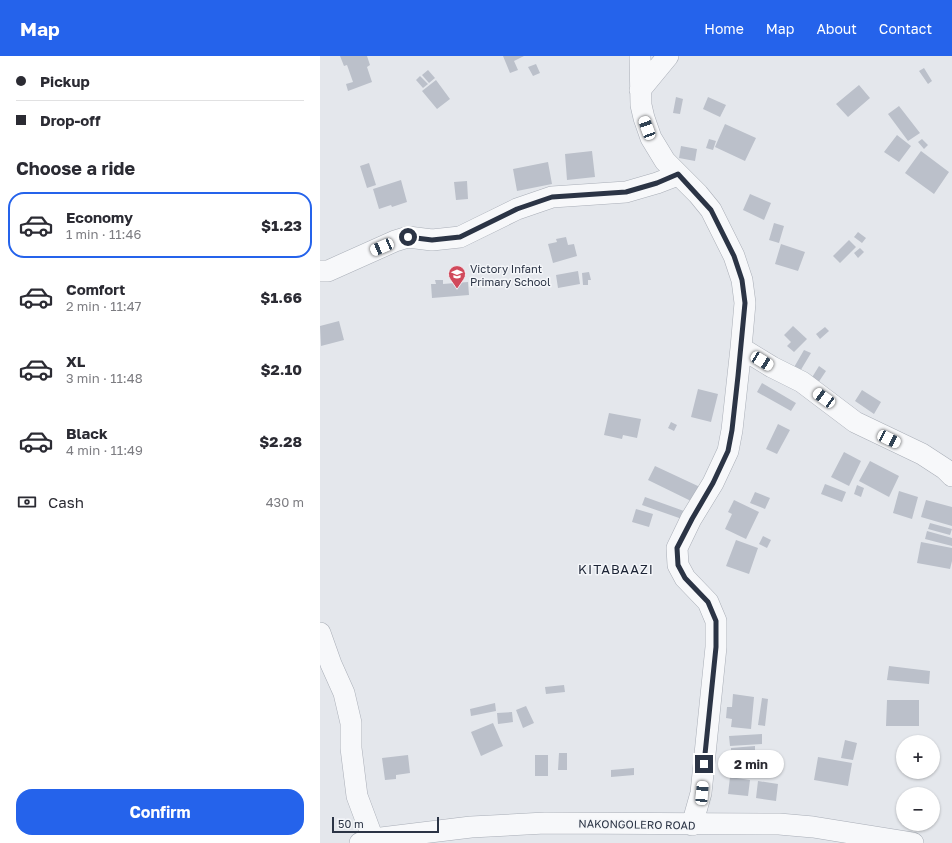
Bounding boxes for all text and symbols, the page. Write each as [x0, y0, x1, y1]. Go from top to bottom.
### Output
text: Map [20, 17, 60, 40]
text: Home [704, 20, 744, 37]
text: Map [766, 20, 794, 37]
text: About [816, 20, 857, 37]
text: Contact [879, 20, 932, 37]
text: Pickup [40, 72, 90, 90]
text: Drop-off [40, 111, 100, 129]
car [637, 115, 657, 141]
text: Choose a ride [16, 157, 135, 179]
icon: car [18, 207, 54, 243]
text: Economy [66, 208, 133, 226]
text: $1.23 [261, 216, 302, 234]
text: 1 min · 11:46 [66, 226, 141, 242]
route start [399, 228, 417, 246]
car [369, 237, 395, 257]
place label: Victory Infant Primary School [470, 262, 551, 288]
school or university icon: Victory Infant Primary School [447, 264, 467, 289]
icon: car [18, 279, 54, 315]
text: Comfort [66, 280, 125, 298]
text: $1.66 [260, 288, 302, 306]
text: 2 min · 11:47 [66, 298, 142, 314]
car [749, 350, 775, 372]
icon: car [18, 351, 54, 387]
text: XL [66, 352, 85, 370]
text: $2.10 [261, 360, 302, 378]
text: 3 min · 11:48 [66, 370, 143, 386]
car [811, 386, 837, 410]
icon: car [18, 423, 54, 459]
text: Black [66, 424, 108, 442]
car [876, 428, 902, 450]
text: $2.28 [259, 432, 302, 450]
text: 4 min · 11:49 [66, 442, 143, 458]
icon: cash [16, 491, 38, 513]
text: Cash [48, 493, 84, 511]
text: 430 m [266, 494, 304, 510]
district label: KITABAAZI [578, 561, 654, 577]
map controls [896, 735, 940, 831]
button: + [896, 735, 940, 779]
callout: 2 min [718, 750, 784, 778]
route end [695, 755, 713, 773]
text: 2 min [734, 756, 768, 772]
car [695, 781, 709, 805]
button: − [896, 787, 940, 831]
button: Confirm [16, 789, 304, 835]
scale bar [332, 815, 439, 834]
street label: NAKONGOLERO ROAD [578, 816, 696, 832]
text: 50 m [338, 817, 364, 830]

